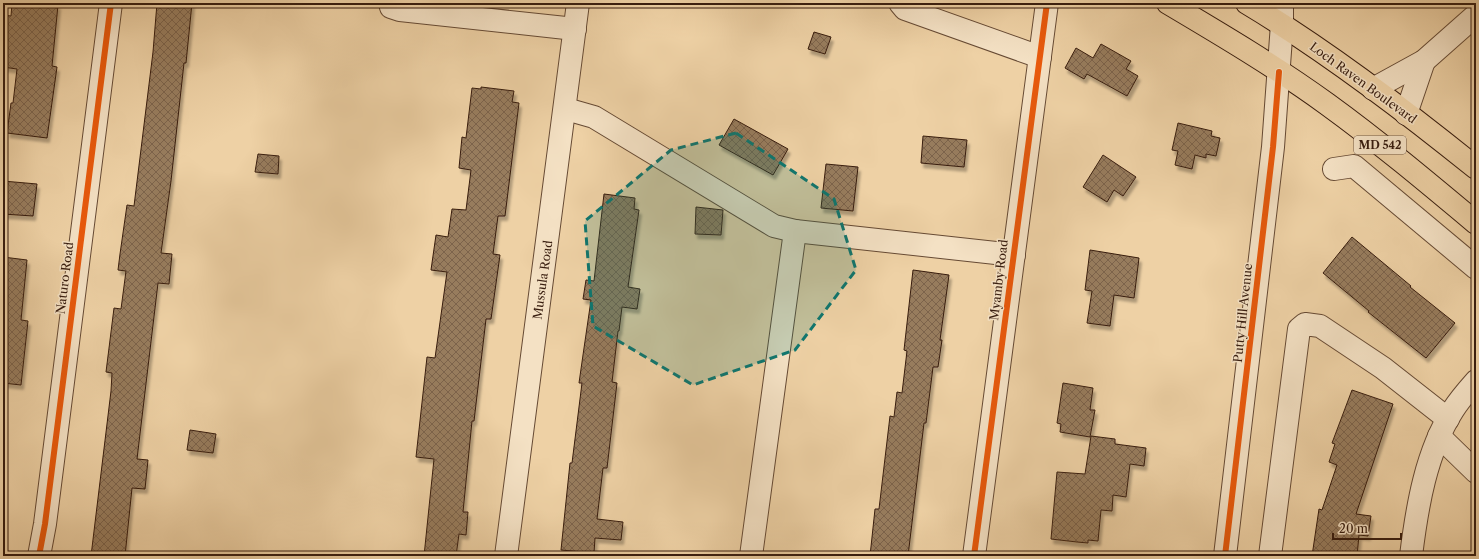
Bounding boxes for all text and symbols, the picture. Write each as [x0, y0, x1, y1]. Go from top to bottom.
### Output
street label: Loch Raven Boulevard [1307, 39, 1420, 127]
road number: MD 542 [1354, 136, 1406, 154]
street label: Myamby Road [986, 238, 1011, 321]
street label: Mussula Road [530, 239, 556, 320]
street label: Naturo Road [53, 240, 76, 315]
street label: Putty Hill Avenue [1230, 262, 1255, 363]
scale bar [1333, 515, 1401, 541]
text: 20 m [1339, 521, 1368, 536]

